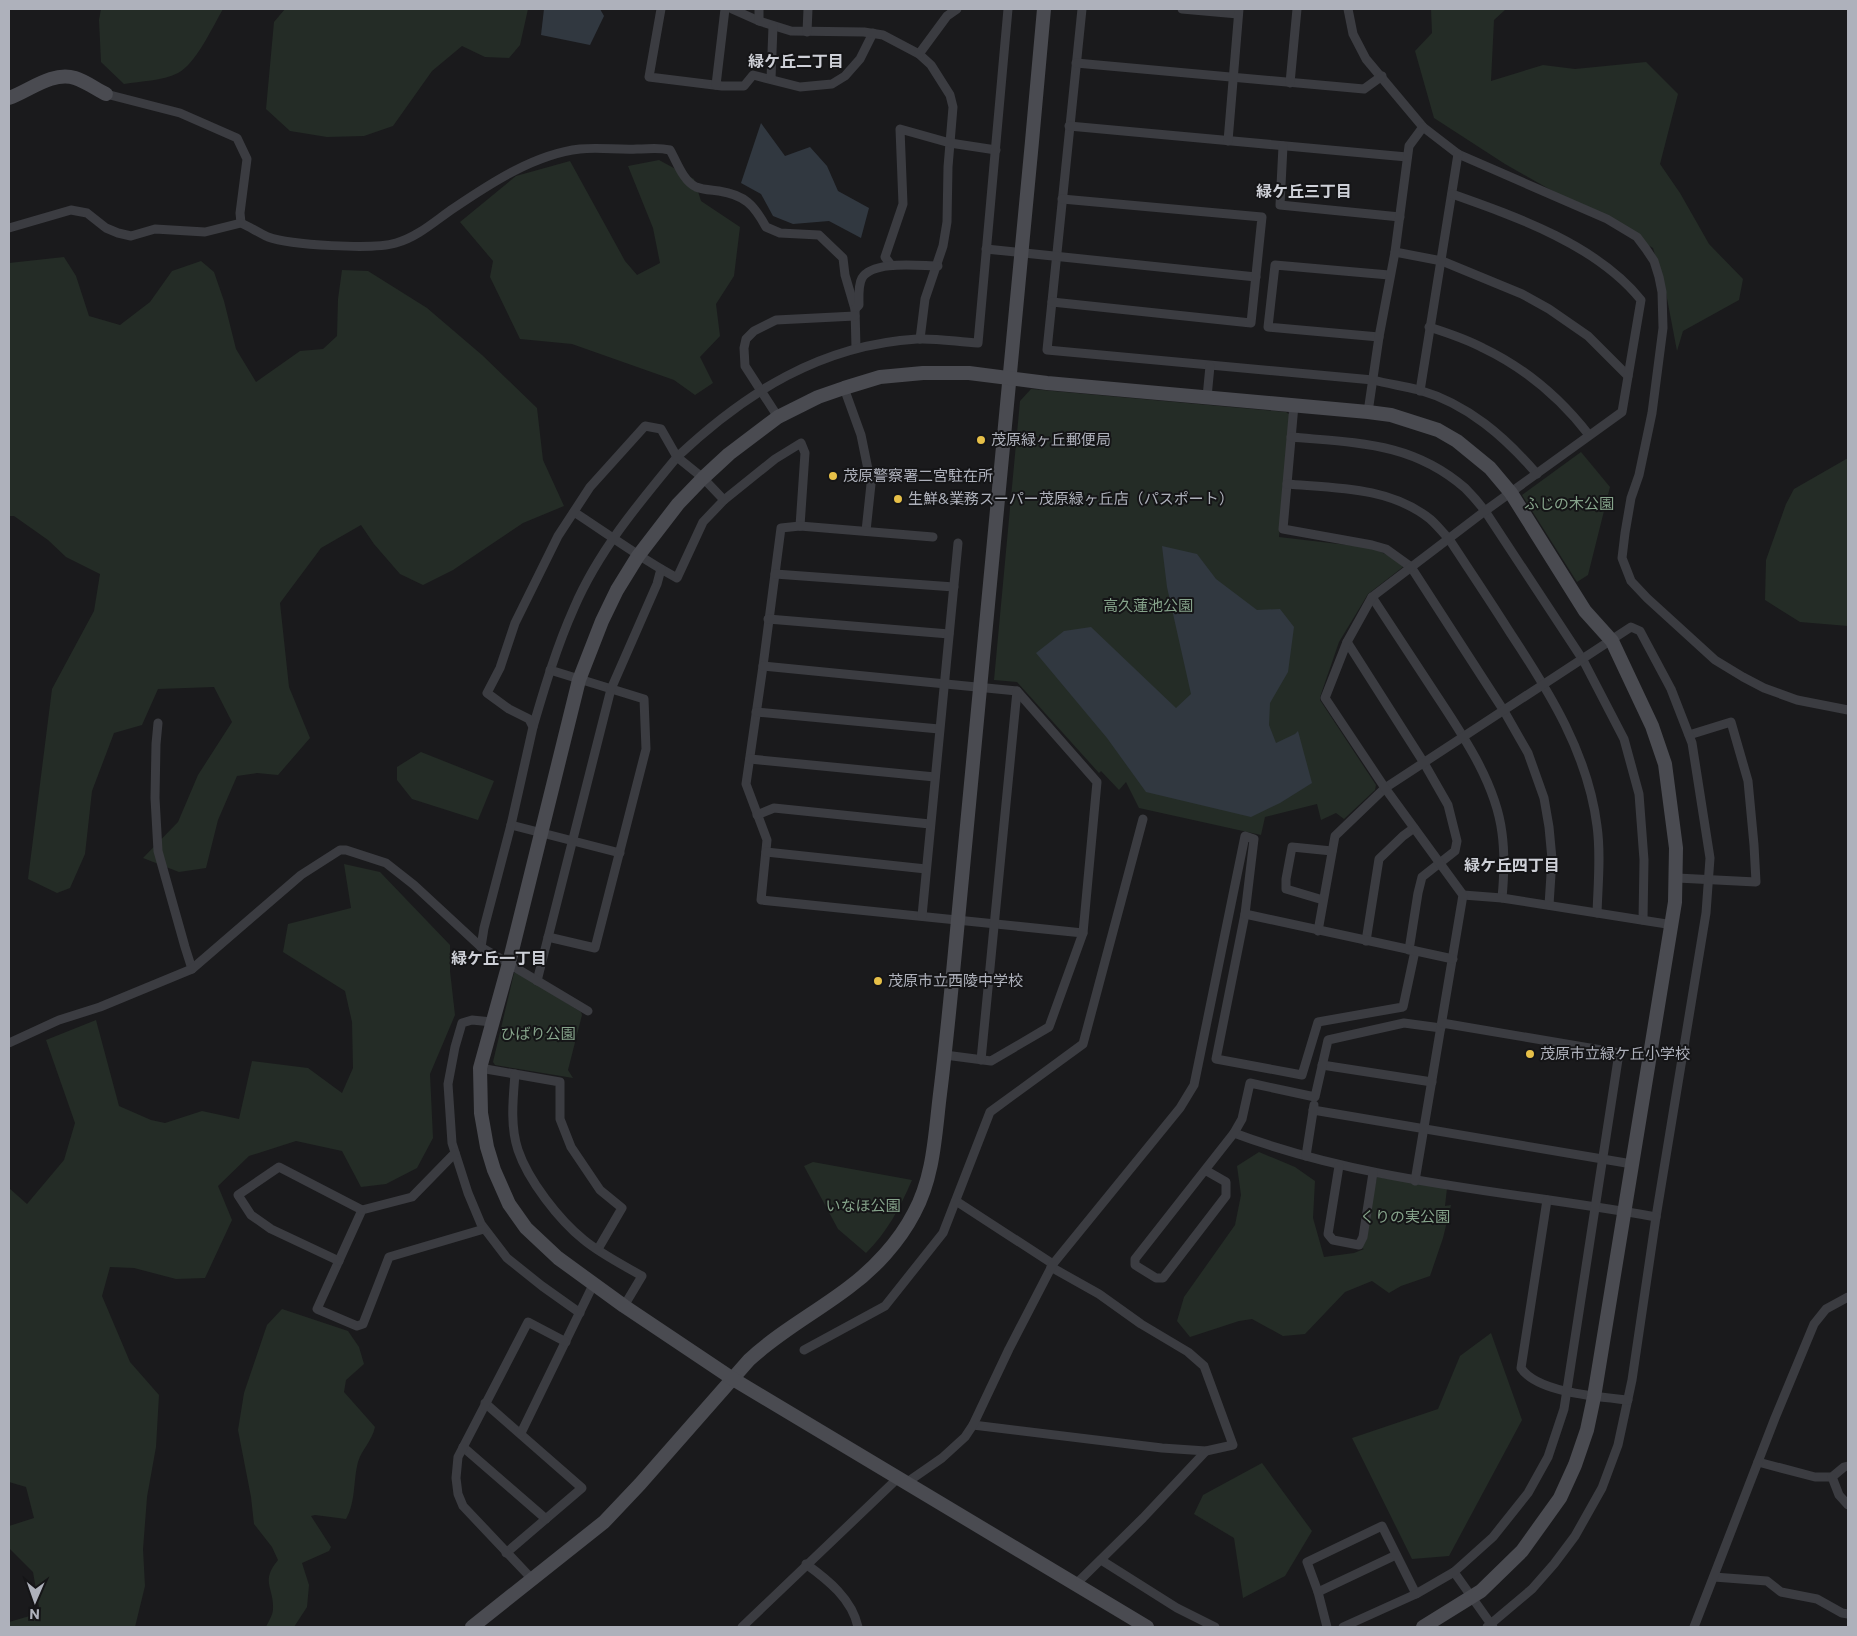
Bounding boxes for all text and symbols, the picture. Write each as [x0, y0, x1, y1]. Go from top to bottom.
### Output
district label: 緑ケ丘二丁目 [748, 51, 844, 70]
district label: 緑ケ丘三丁目 [1256, 181, 1352, 200]
place label: 茂原緑ヶ丘郵便局 [991, 430, 1111, 448]
marker: 茂原緑ヶ丘郵便局 [975, 434, 987, 446]
place label: 茂原警察署二宮駐在所 [843, 466, 993, 484]
marker: 茂原警察署二宮駐在所 [827, 470, 839, 482]
place label: 生鮮&業務スーパー茂原緑ヶ丘店（パスポート） [908, 489, 1234, 507]
marker: 生鮮&業務スーパー茂原緑ヶ丘店（パスポート） [892, 493, 904, 505]
park label: ふじの木公園 [1524, 494, 1614, 512]
park label: 高久蓮池公園 [1103, 596, 1193, 614]
district label: 緑ケ丘四丁目 [1464, 855, 1560, 874]
district label: 緑ケ丘一丁目 [451, 948, 547, 967]
place label: 茂原市立西陵中学校 [888, 971, 1023, 989]
marker: 茂原市立西陵中学校 [872, 975, 884, 987]
park label: ひばり公園 [500, 1024, 576, 1042]
place label: 茂原市立緑ケ丘小学校 [1540, 1044, 1690, 1062]
marker: 茂原市立緑ケ丘小学校 [1524, 1048, 1536, 1060]
park label: いなほ公園 [825, 1196, 901, 1214]
park label: くりの実公園 [1360, 1207, 1450, 1225]
north arrow [10, 1576, 60, 1626]
text: N [29, 1606, 40, 1623]

